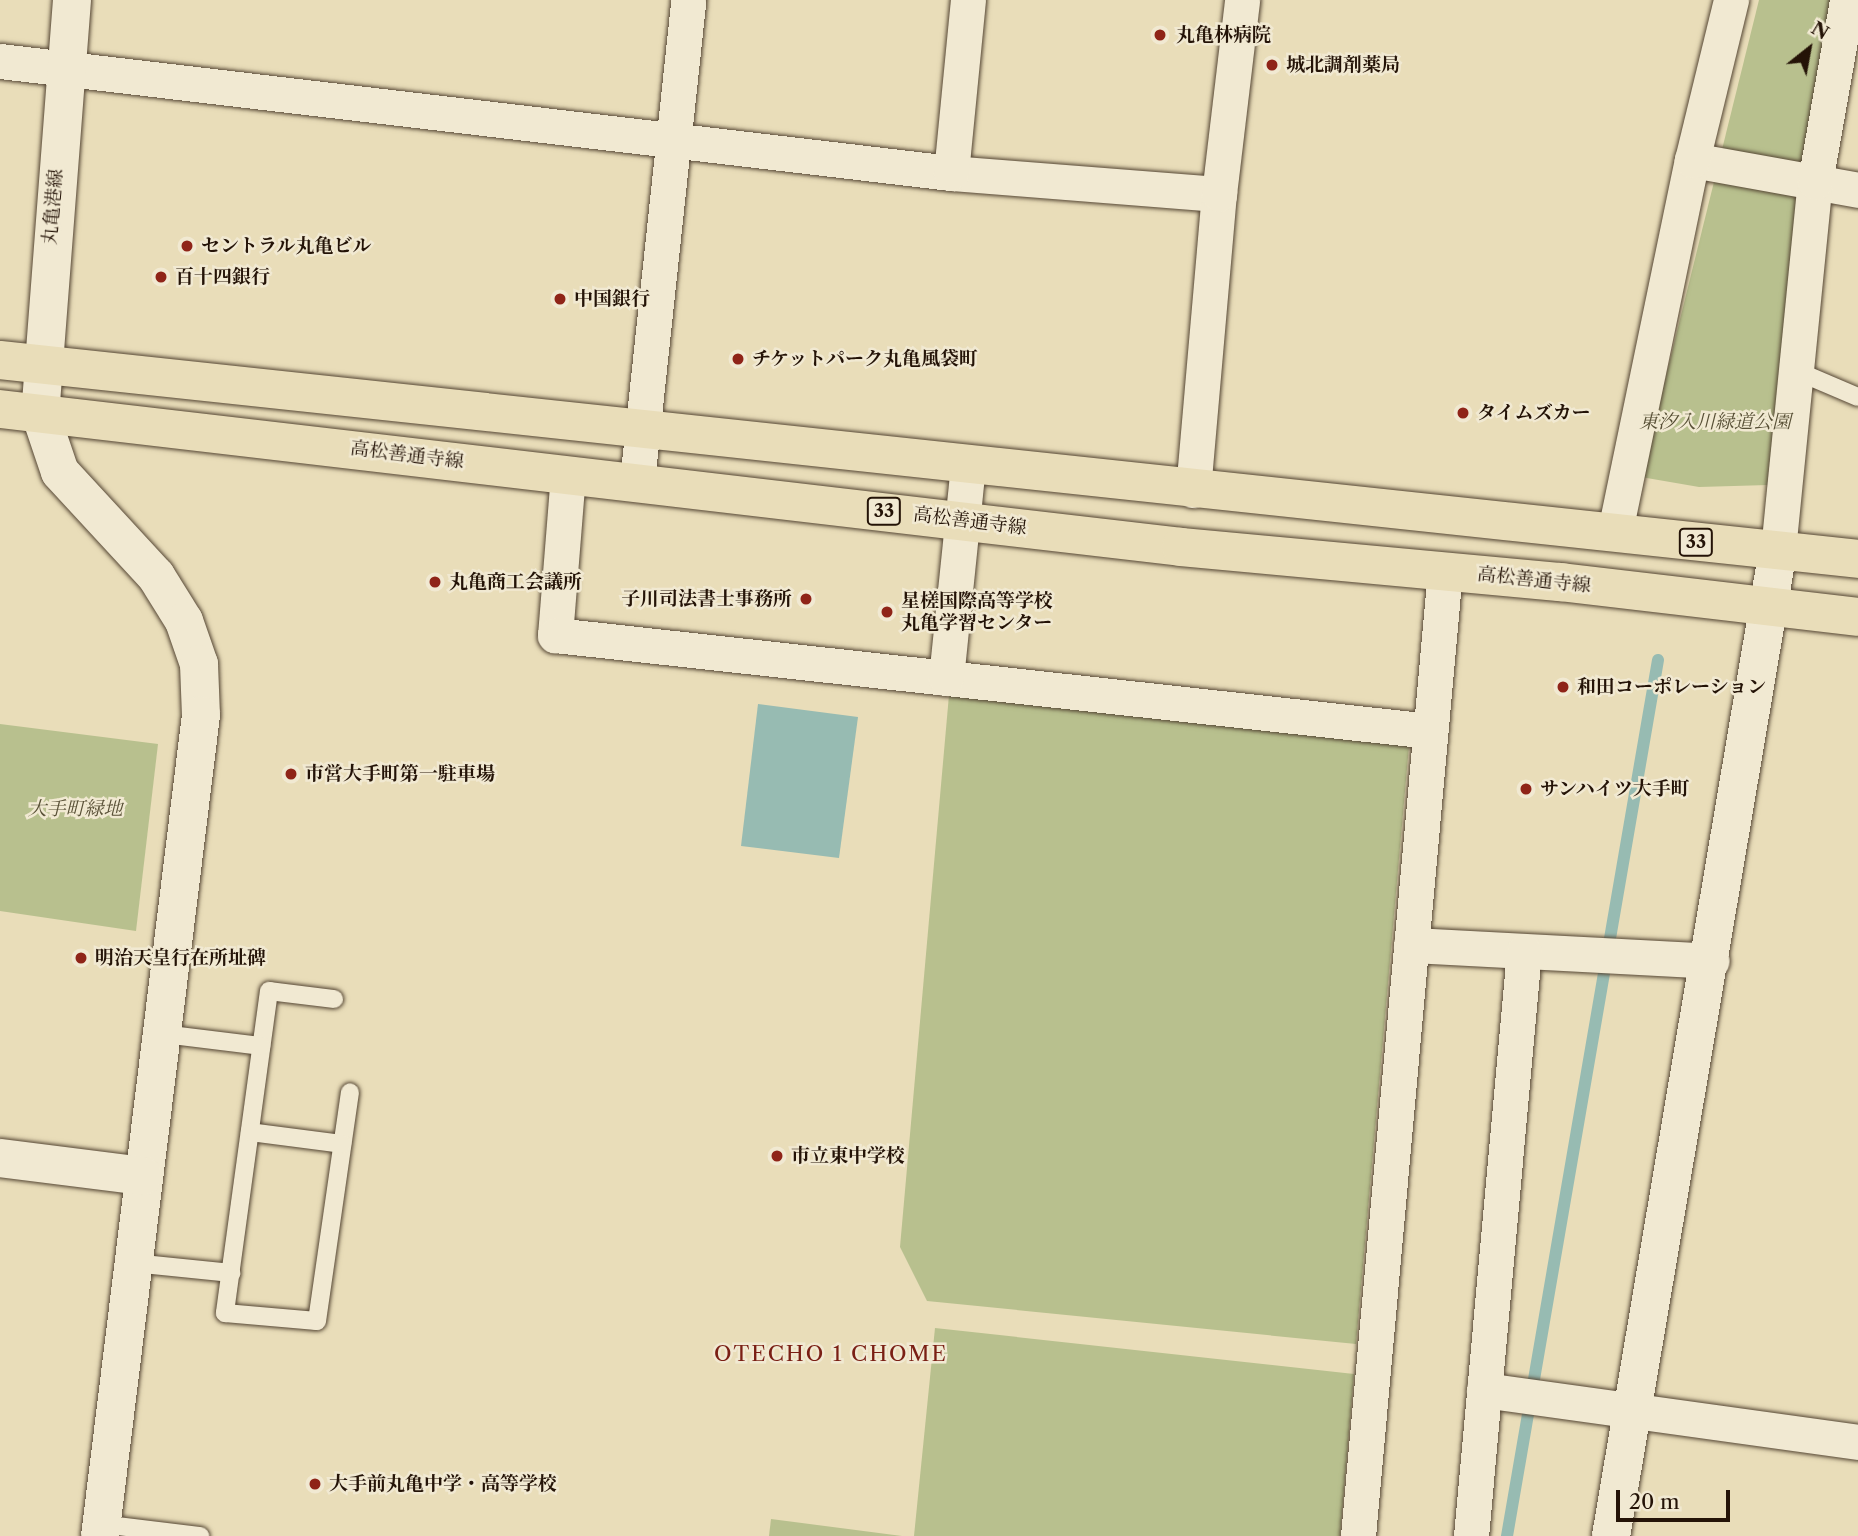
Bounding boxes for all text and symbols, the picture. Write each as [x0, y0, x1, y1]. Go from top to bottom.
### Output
north arrow [1774, 14, 1844, 84]
text: N [1807, 16, 1833, 45]
place label: 丸亀林病院 [1176, 24, 1271, 46]
marker: 丸亀林病院 [1150, 25, 1170, 45]
place label: 城北調剤薬局 [1286, 54, 1400, 76]
marker: 城北調剤薬局 [1264, 57, 1280, 73]
street label: 丸亀港線 [38, 168, 68, 246]
place label: セントラル丸亀ビル [201, 235, 372, 257]
marker: セントラル丸亀ビル [179, 238, 195, 254]
place label: 百十四銀行 [175, 266, 270, 288]
marker: 百十四銀行 [153, 269, 169, 285]
place label: 中国銀行 [574, 288, 650, 310]
marker: 中国銀行 [552, 291, 568, 307]
place label: チケットパーク丸亀風袋町 [752, 348, 980, 370]
marker: チケットパーク丸亀風袋町 [730, 351, 746, 367]
place label: タイムズカー [1477, 402, 1591, 424]
marker: タイムズカー [1455, 405, 1471, 421]
park label: 東汐入川緑道公園 [1639, 411, 1791, 433]
street label: 高松善通寺線 [349, 437, 465, 473]
road number: 33 [866, 496, 902, 526]
street label: 高松善通寺線 [912, 503, 1028, 539]
road number: 33 [1678, 528, 1714, 556]
street label: 高松善通寺線 [1476, 563, 1592, 597]
place label: 丸亀商工会議所 [449, 571, 582, 593]
marker: 丸亀商工会議所 [427, 574, 443, 590]
place label: 子川司法書士事務所 [621, 588, 792, 610]
place label: 星槎国際高等学校 丸亀学習センター [901, 590, 1053, 634]
marker: 子川司法書士事務所 [798, 591, 814, 607]
marker: 星槎国際高等学校 丸亀学習センター [879, 604, 895, 620]
place label: 和田コーポレーション [1577, 676, 1767, 698]
marker: 和田コーポレーション [1555, 679, 1571, 695]
place label: 市営大手町第一駐車場 [305, 763, 495, 785]
marker: 市営大手町第一駐車場 [283, 766, 299, 782]
place label: サンハイツ大手町 [1540, 778, 1692, 800]
marker: サンハイツ大手町 [1518, 781, 1534, 797]
park label: 大手町緑地 [28, 798, 122, 820]
place label: 明治天皇行在所址碑 [95, 947, 266, 969]
marker: 明治天皇行在所址碑 [73, 950, 89, 966]
place label: 市立東中学校 [791, 1145, 905, 1167]
marker: 市立東中学校 [769, 1148, 785, 1164]
district label: OTECHO 1 CHOME [716, 1341, 946, 1367]
place label: 大手前丸亀中学・高等学校 [329, 1473, 557, 1495]
marker: 大手前丸亀中学・高等学校 [307, 1476, 323, 1492]
scale bar [1620, 1476, 1734, 1520]
text: 20 m [1629, 1489, 1680, 1514]

